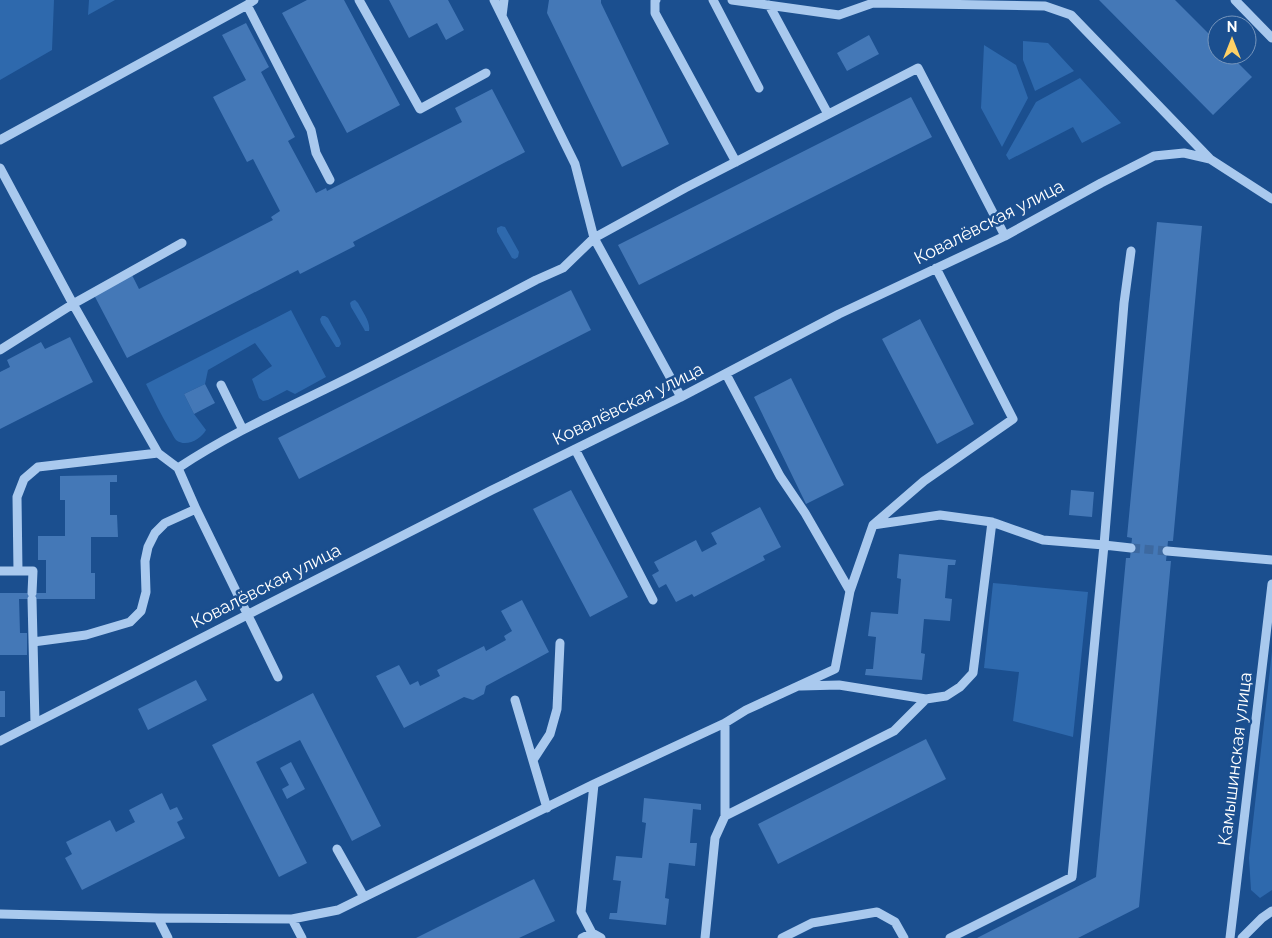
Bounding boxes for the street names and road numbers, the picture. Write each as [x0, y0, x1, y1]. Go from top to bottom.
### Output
street label: Ковалёвская улица [911, 175, 1067, 268]
street label: Ковалёвская улица [549, 358, 706, 449]
street label: Ковалёвская улица [188, 539, 344, 632]
street label: Камышинская улица [1213, 671, 1256, 847]

